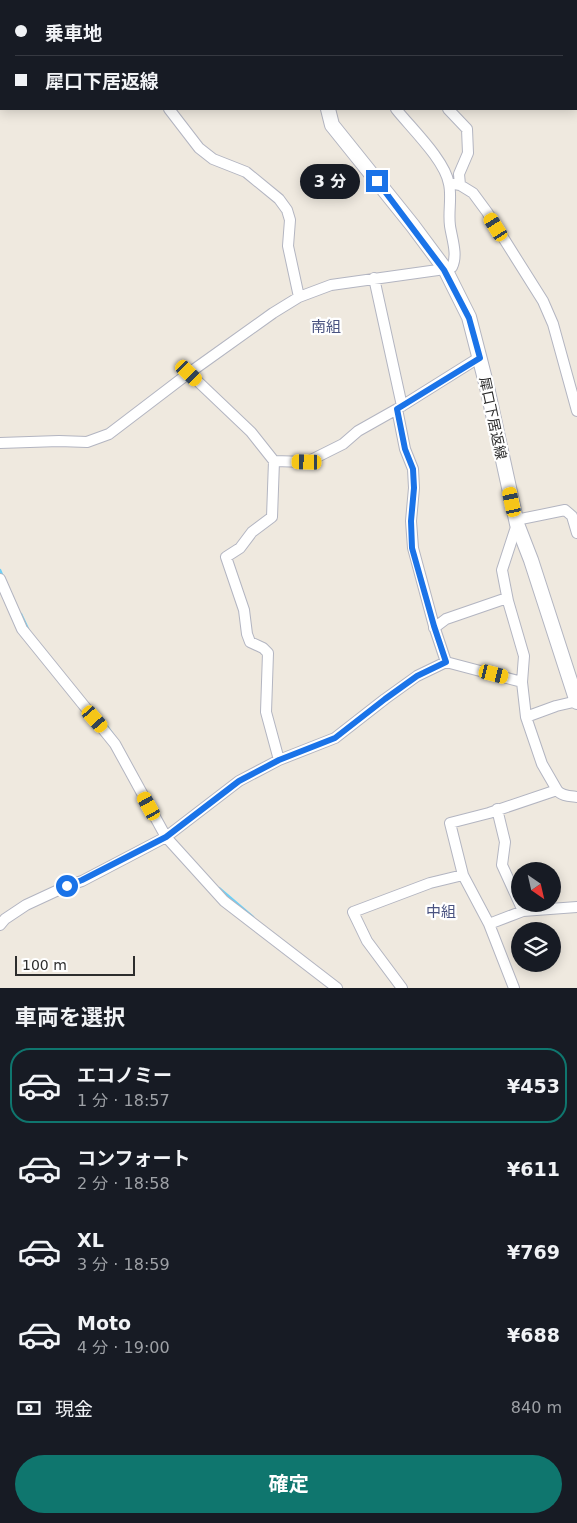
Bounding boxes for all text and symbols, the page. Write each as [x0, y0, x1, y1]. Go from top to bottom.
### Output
text: 乗車地 [45, 22, 102, 44]
text: 犀口下居返線 [45, 70, 159, 92]
callout: 3 分 [300, 164, 360, 198]
route end [366, 170, 388, 192]
text: 3 分 [314, 172, 346, 191]
car [481, 210, 510, 244]
district label: 南組 [311, 318, 341, 336]
car [172, 357, 205, 389]
street label: 犀口下居返線 [476, 375, 510, 461]
car [291, 454, 322, 470]
car [501, 486, 522, 518]
car [477, 663, 510, 685]
car [79, 703, 110, 735]
car [135, 789, 162, 823]
north arrow [511, 862, 561, 912]
map controls [511, 862, 561, 972]
route start [56, 875, 78, 897]
district label: 中組 [426, 903, 456, 921]
button: layers [511, 922, 561, 972]
scale bar [15, 953, 135, 976]
text: 100 m [22, 957, 67, 973]
text: 車両を選択 [15, 1005, 125, 1030]
icon: car [17, 1063, 62, 1108]
text: エコノミー [77, 1064, 172, 1086]
text: ¥453 [507, 1075, 560, 1097]
text: 1 分 · 18:57 [77, 1091, 170, 1110]
icon: car [17, 1146, 62, 1191]
text: コンフォート [77, 1147, 190, 1169]
text: ¥611 [507, 1158, 560, 1180]
text: 2 分 · 18:58 [77, 1174, 170, 1193]
icon: car [17, 1229, 62, 1274]
text: XL [77, 1229, 104, 1251]
text: ¥769 [507, 1241, 560, 1263]
text: 3 分 · 18:59 [77, 1255, 170, 1274]
icon: car [17, 1312, 62, 1357]
text: Moto [77, 1312, 131, 1334]
text: ¥688 [507, 1324, 560, 1346]
text: 4 分 · 19:00 [77, 1338, 170, 1357]
icon: cash [15, 1394, 43, 1422]
text: 現金 [55, 1398, 93, 1420]
text: 840 m [511, 1398, 562, 1417]
button: 確定 [15, 1455, 562, 1513]

